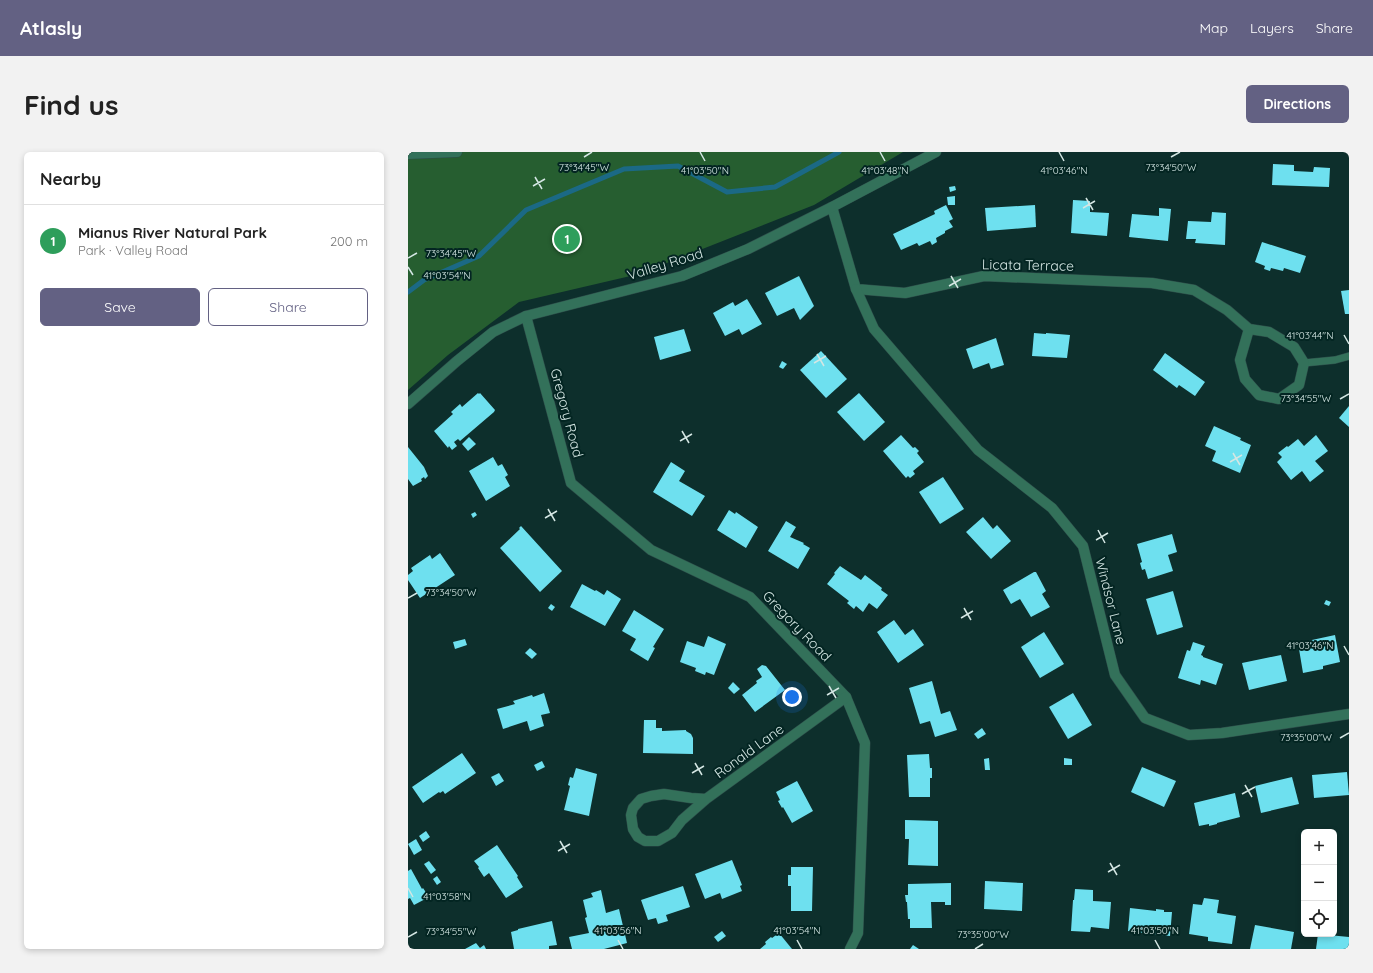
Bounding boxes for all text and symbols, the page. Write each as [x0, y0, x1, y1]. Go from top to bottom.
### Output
text: Atlasly [20, 16, 82, 40]
text: Map [1199, 19, 1228, 37]
text: Layers [1250, 19, 1294, 37]
text: Share [1316, 19, 1353, 37]
button: Directions [1246, 85, 1349, 123]
text: Find us [24, 87, 118, 122]
text: 73°34'45"W [559, 161, 610, 174]
text: 73°34'50"W [1145, 161, 1197, 174]
text: 41°03'50"N [681, 164, 729, 177]
text: 41°03'48"N [861, 164, 909, 177]
text: 41°03'46"N [1040, 164, 1088, 177]
text: Nearby [40, 168, 101, 189]
text: Mianus River Natural Park [78, 223, 267, 242]
pin: 1 [554, 224, 580, 254]
text: 1 [50, 233, 56, 249]
text: 200 m [330, 233, 368, 249]
text: Park · Valley Road [78, 242, 188, 258]
street label: Valley Road [625, 244, 705, 284]
text: 73°34'45"W [426, 247, 477, 260]
street label: Licata Terrace [982, 255, 1074, 275]
text: 41°03'54"N [423, 269, 471, 282]
button: Save [40, 288, 200, 326]
button: Share [208, 288, 368, 326]
text: 41°03'44"N [1287, 329, 1334, 342]
street label: Gregory Road [546, 366, 588, 460]
text: 73°34'55"W [1281, 392, 1332, 405]
street label: Windsor Lane [1091, 556, 1131, 647]
text: 73°34'50"W [425, 586, 477, 599]
street label: Gregory Road [759, 587, 835, 665]
text: 41°03'46"N [1286, 639, 1334, 652]
your location [782, 687, 802, 707]
street label: Ronald Lane [711, 720, 787, 782]
text: 73°35'00"W [1280, 731, 1332, 744]
map controls [1301, 829, 1337, 937]
button: + [1301, 829, 1337, 865]
button: − [1301, 865, 1337, 901]
text: 41°03'58"N [423, 890, 471, 903]
button: locate [1301, 901, 1337, 937]
text: 41°03'56"N [594, 924, 642, 937]
text: 41°03'54"N [773, 924, 821, 937]
text: 41°03'50"N [1131, 924, 1179, 937]
text: 73°34'55"W [426, 925, 477, 938]
text: 73°35'00"W [957, 928, 1009, 941]

